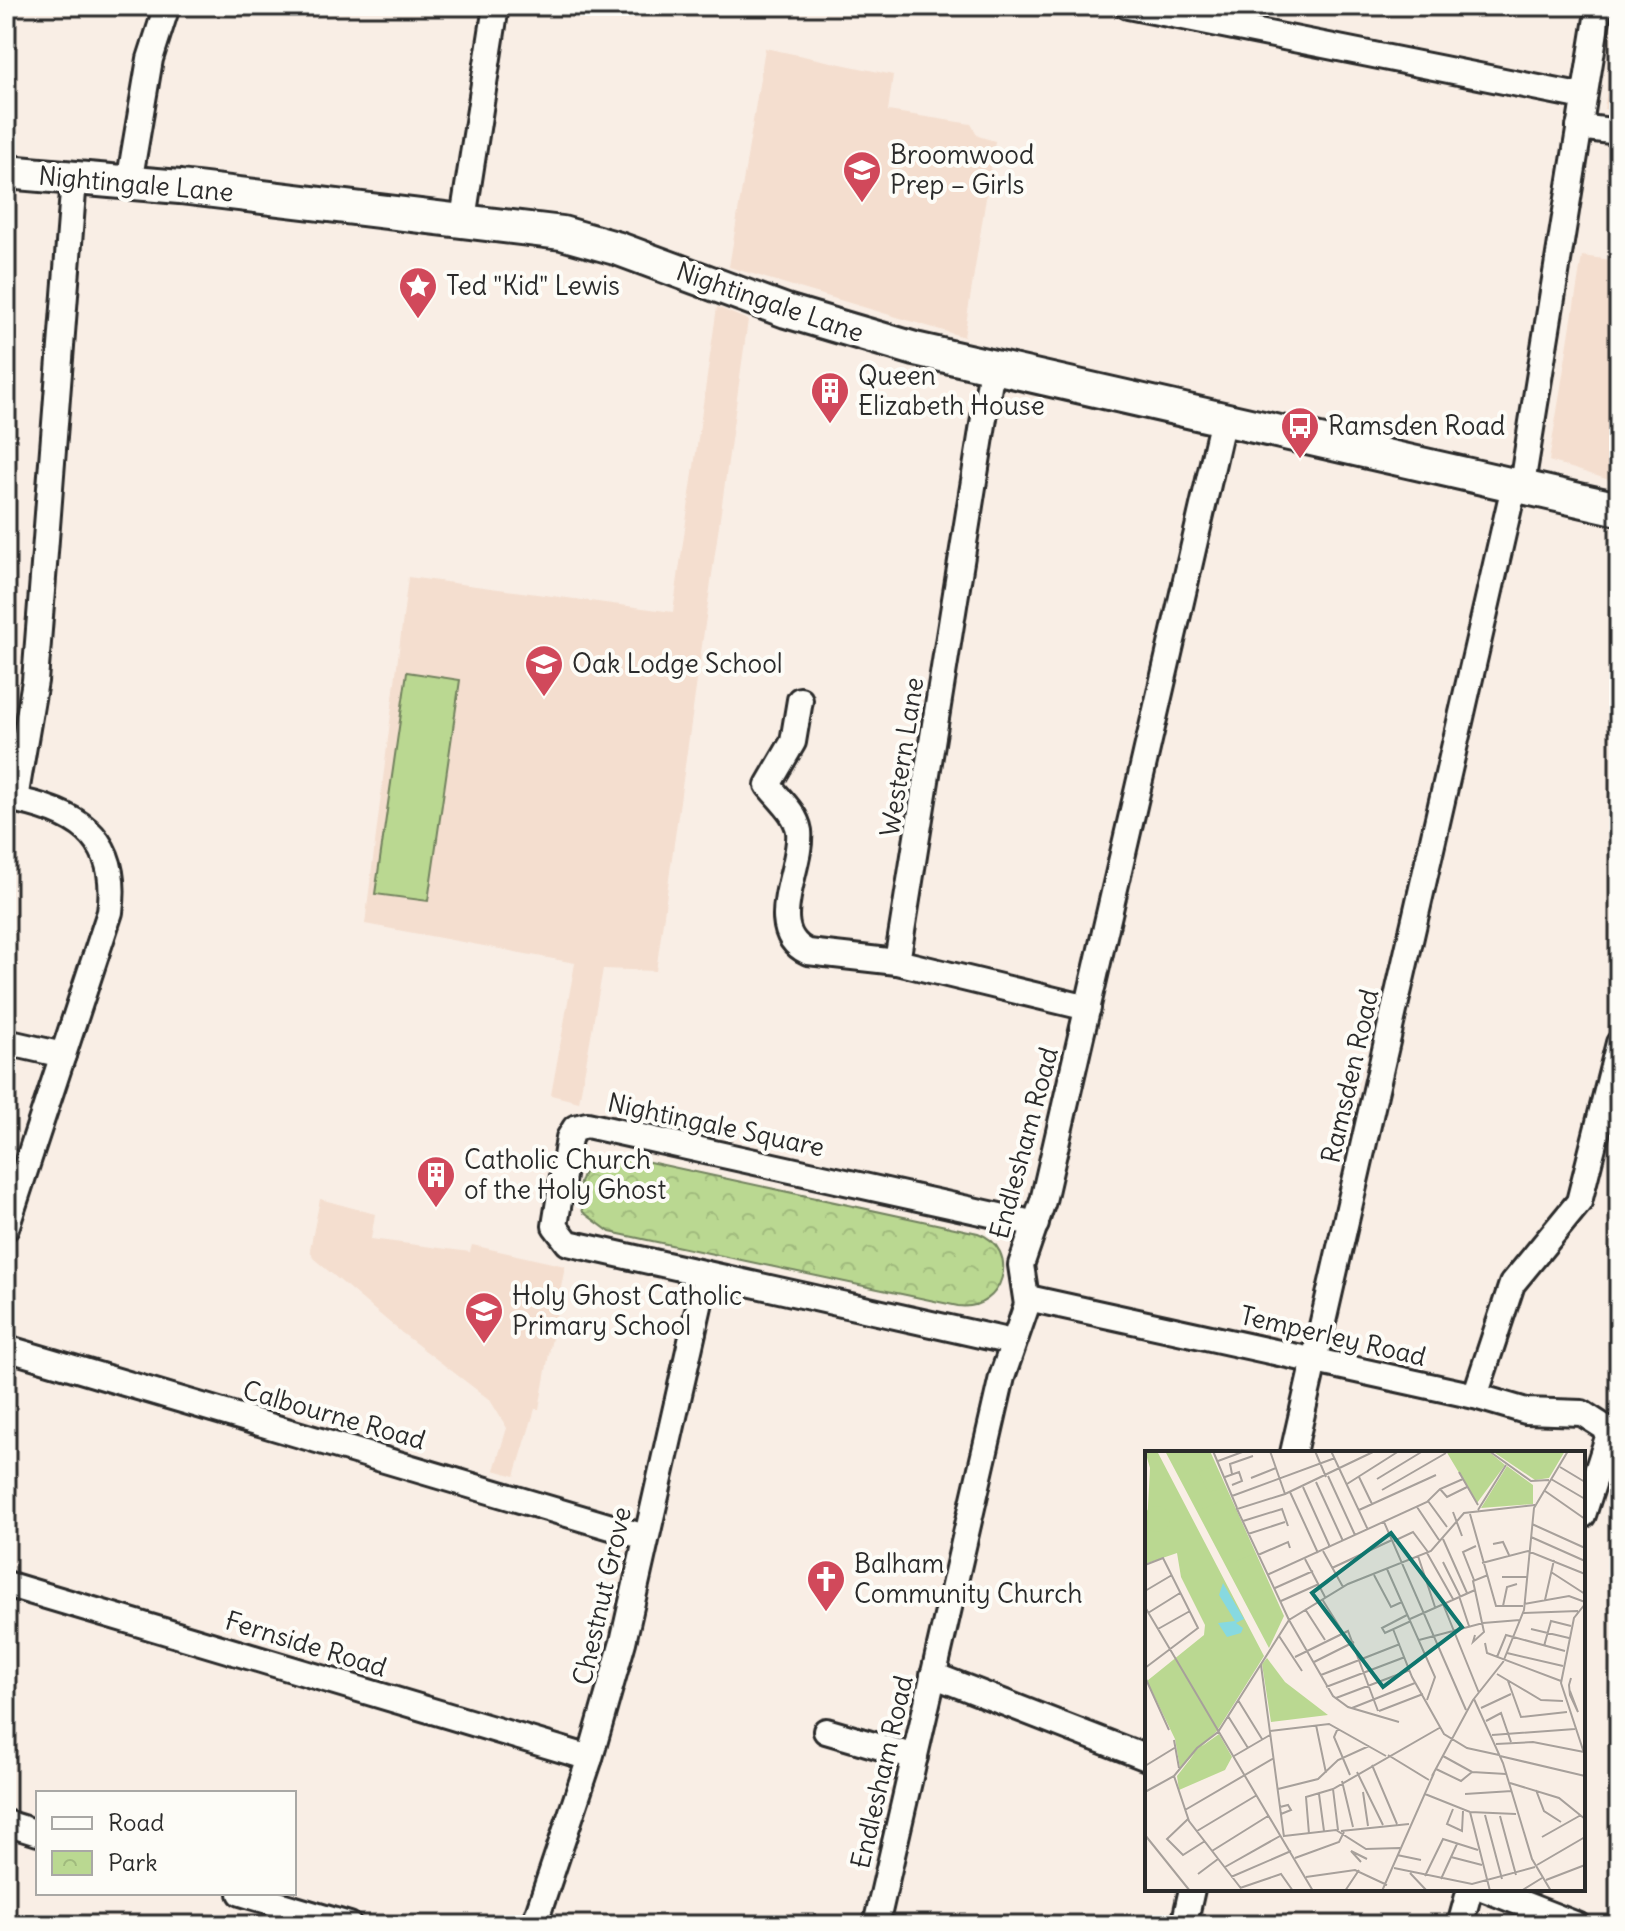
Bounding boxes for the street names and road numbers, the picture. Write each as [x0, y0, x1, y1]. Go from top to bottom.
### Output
street label: Nightingale Lane [37, 159, 235, 208]
street label: Nightingale Lane [672, 254, 868, 349]
street label: Western Lane [873, 675, 930, 839]
street label: Ramsden Road [1313, 986, 1386, 1166]
street label: Endlesham Road [982, 1043, 1065, 1242]
street label: Nightingale Square [605, 1085, 827, 1164]
street label: Temperley Road [1237, 1298, 1429, 1373]
street label: Calbourne Road [239, 1373, 429, 1456]
street label: Chestnut Grove [565, 1503, 638, 1688]
street label: Fernside Road [221, 1603, 391, 1684]
street label: Endlesham Road [843, 1672, 920, 1872]

